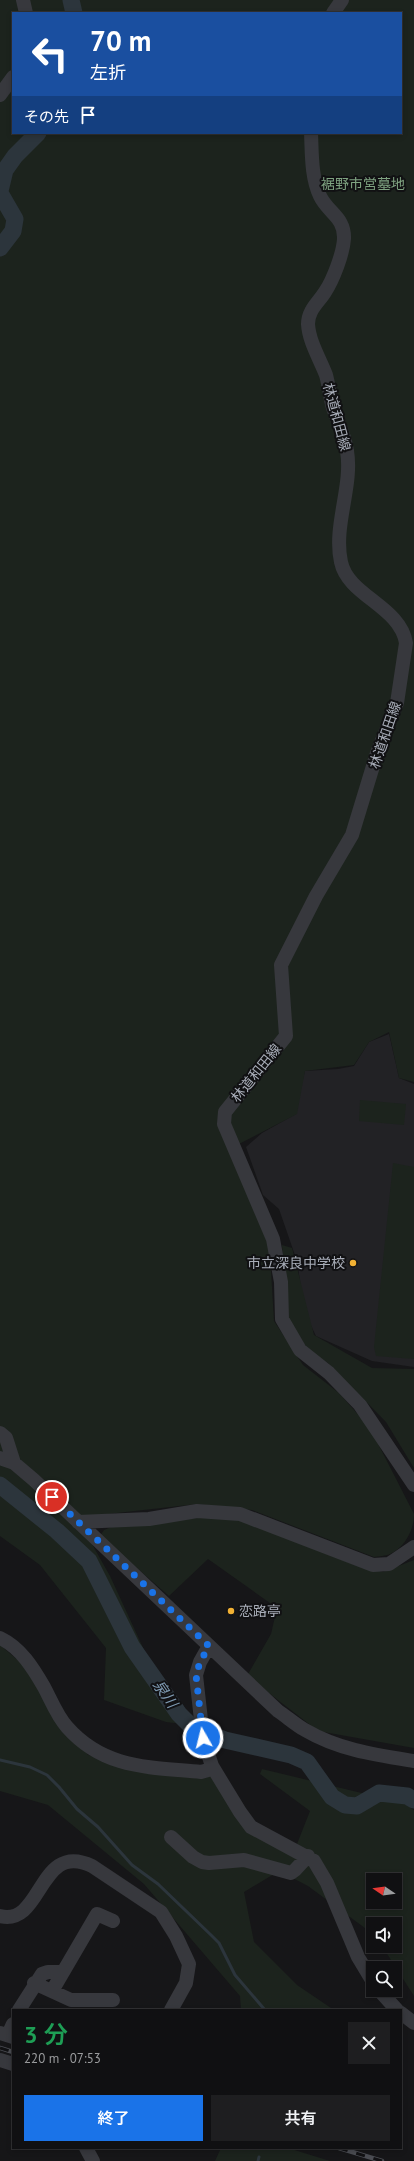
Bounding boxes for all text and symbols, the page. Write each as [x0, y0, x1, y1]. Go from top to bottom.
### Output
text: 70 m [90, 22, 151, 59]
icon: left [24, 28, 76, 80]
text: 左折 [90, 61, 126, 84]
icon: arrive [77, 104, 99, 126]
text: その先 [24, 107, 69, 126]
park label: 裾野市営墓地 [321, 175, 405, 193]
street label: 林道和田線 [319, 381, 355, 453]
street label: 林道和田線 [365, 699, 405, 771]
street label: 林道和田線 [227, 1040, 285, 1106]
place label: 市立深良中学校 [247, 1254, 345, 1272]
marker: 市立深良中学校 [348, 1258, 358, 1268]
pin [35, 1480, 69, 1514]
icon: arrive [41, 1486, 63, 1508]
place label: 恋路亭 [239, 1602, 281, 1620]
marker: 恋路亭 [226, 1606, 236, 1616]
water label: 泉川 [149, 1676, 183, 1713]
position arrow [182, 1717, 224, 1759]
north arrow [366, 1873, 402, 1909]
map controls [366, 1873, 402, 1997]
button: sound [366, 1917, 402, 1953]
button: search [366, 1961, 402, 1997]
text: 3 分 [24, 2019, 68, 2050]
button: close [348, 2022, 390, 2064]
text: 220 m · 07:53 [24, 2050, 101, 2067]
button: 終了 [24, 2095, 203, 2141]
button: 共有 [211, 2095, 390, 2141]

